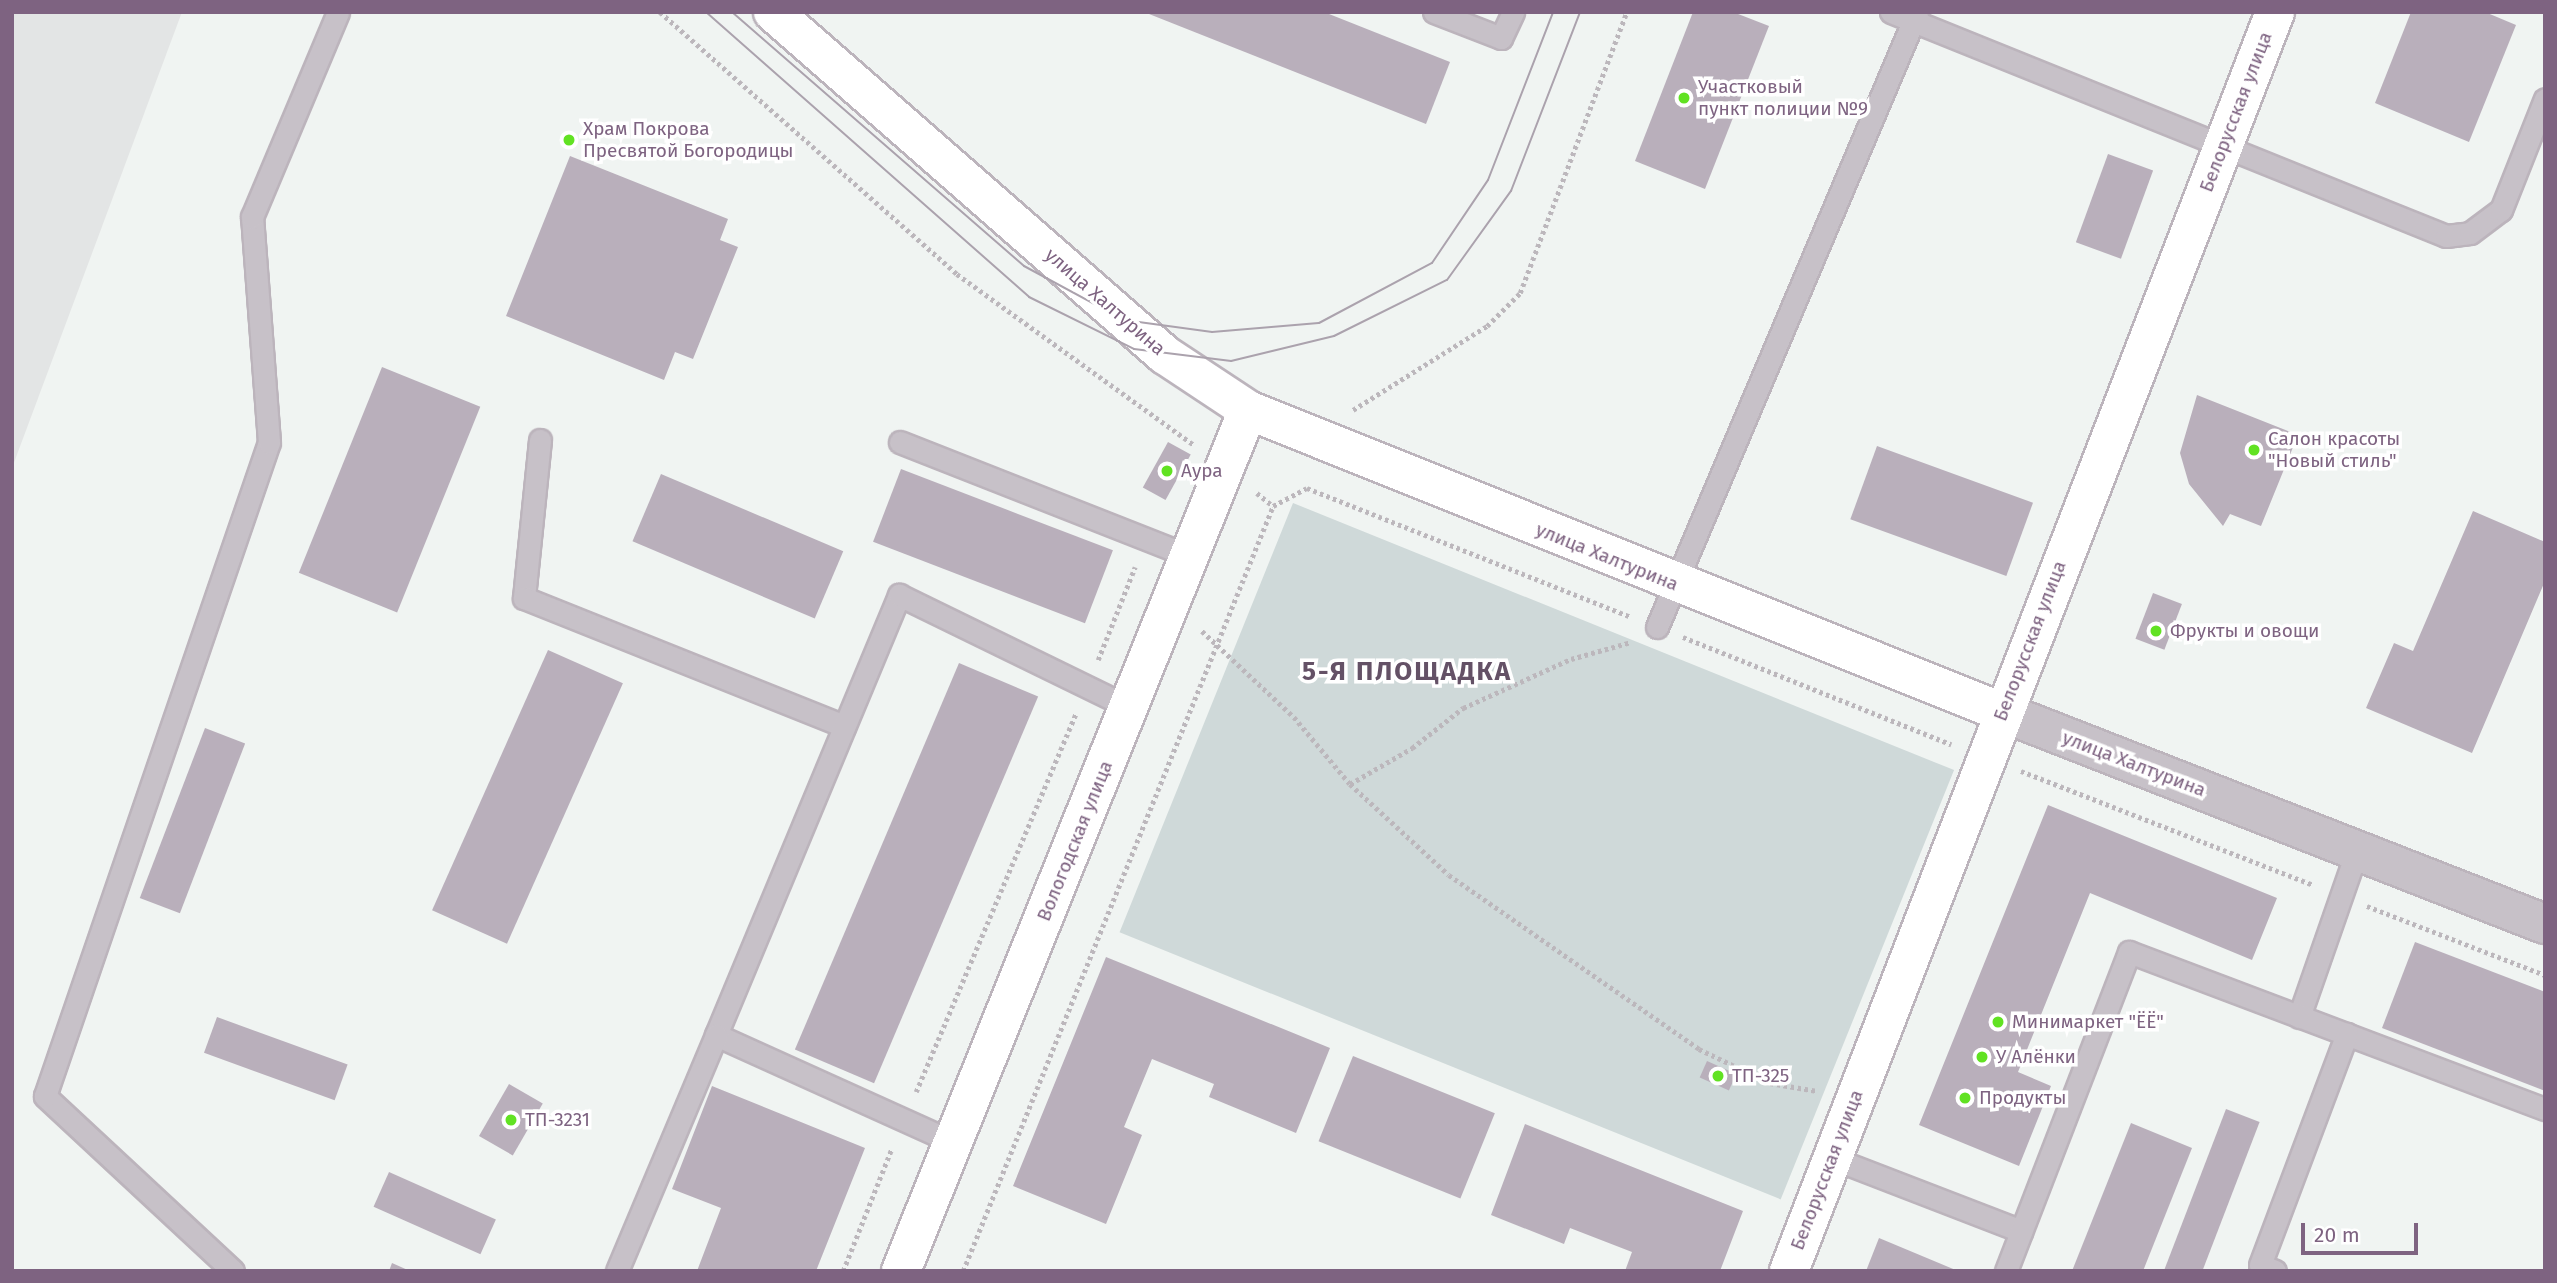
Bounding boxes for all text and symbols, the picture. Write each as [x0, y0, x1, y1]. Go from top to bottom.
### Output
street label: Белорусская улица [2195, 29, 2277, 195]
place label: Участковый пункт полиции №9 [1698, 76, 1868, 120]
marker: Участковый пункт полиции №9 [1676, 90, 1692, 106]
place label: Храм Покрова Пресвятой Богородицы [583, 118, 793, 162]
marker: Храм Покрова Пресвятой Богородицы [561, 132, 577, 148]
street label: улица Халтурина [1040, 244, 1170, 360]
place label: Салон красоты "Новый стиль" [2268, 428, 2400, 472]
marker: Салон красоты "Новый стиль" [2246, 442, 2262, 458]
place label: Аура [1181, 460, 1223, 482]
marker: Аура [1159, 463, 1175, 479]
street label: улица Халтурина [1532, 518, 1682, 596]
street label: Белорусская улица [1989, 558, 2071, 724]
place label: Фрукты и овощи [2170, 620, 2319, 642]
marker: Фрукты и овощи [2148, 623, 2164, 639]
district label: 5-Я ПЛОЩАДКА [1304, 656, 1510, 688]
street label: улица Халтурина [2059, 726, 2209, 802]
street label: Вологодская улица [1032, 757, 1118, 925]
place label: Минимаркет "ЁЁ" [2012, 1011, 2164, 1033]
marker: Минимаркет "ЁЁ" [1990, 1014, 2006, 1030]
place label: У Алёнки [1996, 1046, 2076, 1068]
marker: У Алёнки [1974, 1049, 1990, 1065]
place label: ТП-325 [1732, 1065, 1789, 1087]
marker: ТП-325 [1710, 1068, 1726, 1084]
street label: Белорусская улица [1786, 1087, 1868, 1253]
place label: Продукты [1979, 1087, 2066, 1109]
marker: Продукты [1957, 1090, 1973, 1106]
place label: ТП-3231 [525, 1109, 590, 1131]
marker: ТП-3231 [503, 1112, 519, 1128]
scale bar [2305, 1210, 2422, 1254]
text: 20 m [2314, 1222, 2360, 1248]

